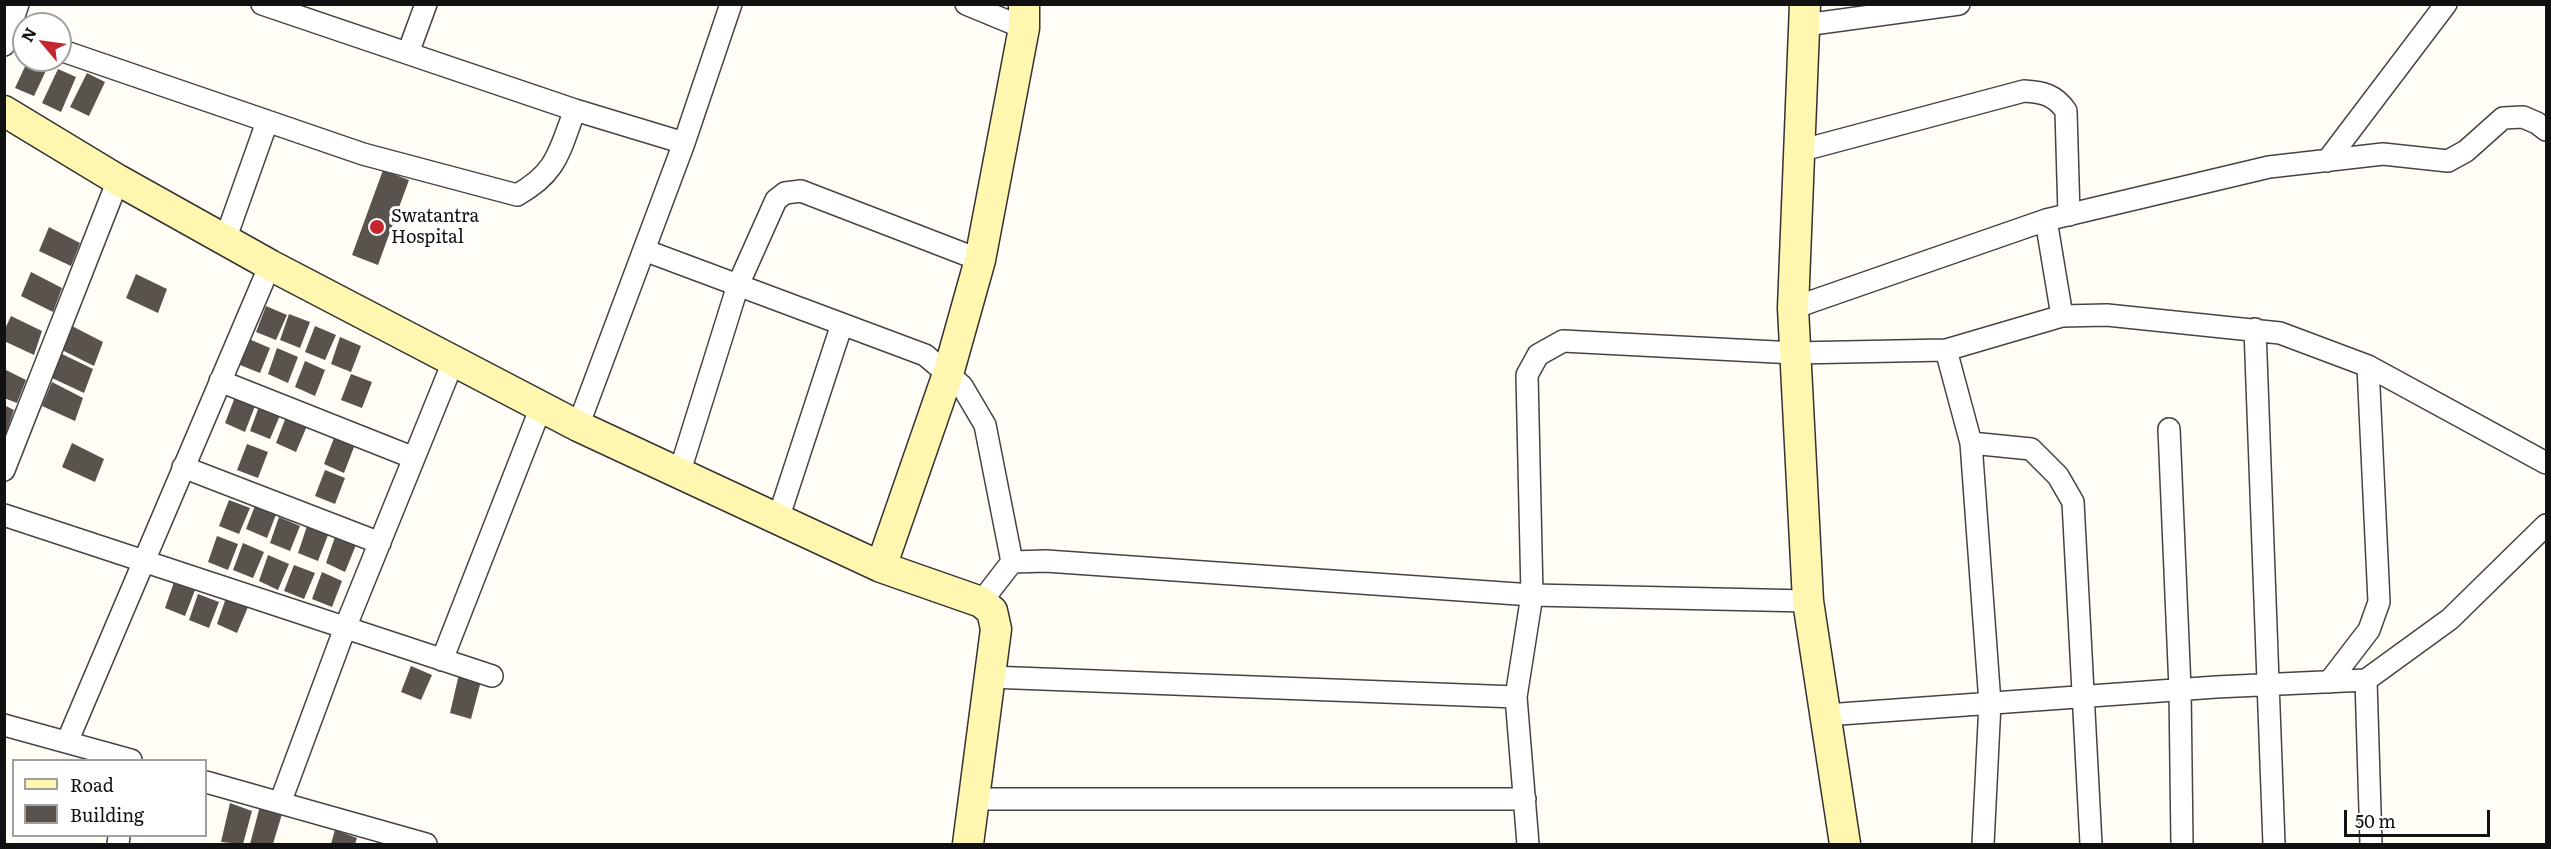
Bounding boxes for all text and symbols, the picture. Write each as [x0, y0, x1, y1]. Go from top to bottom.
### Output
north arrow [12, 12, 72, 72]
text: N [14, 23, 42, 46]
place label: Swatantra Hospital [391, 206, 479, 248]
marker: Swatantra Hospital [368, 218, 386, 236]
legend [12, 759, 207, 837]
text: Road [70, 771, 114, 798]
scale bar [2347, 798, 2492, 836]
text: Building [70, 801, 144, 828]
text: 50 m [2355, 807, 2396, 834]

